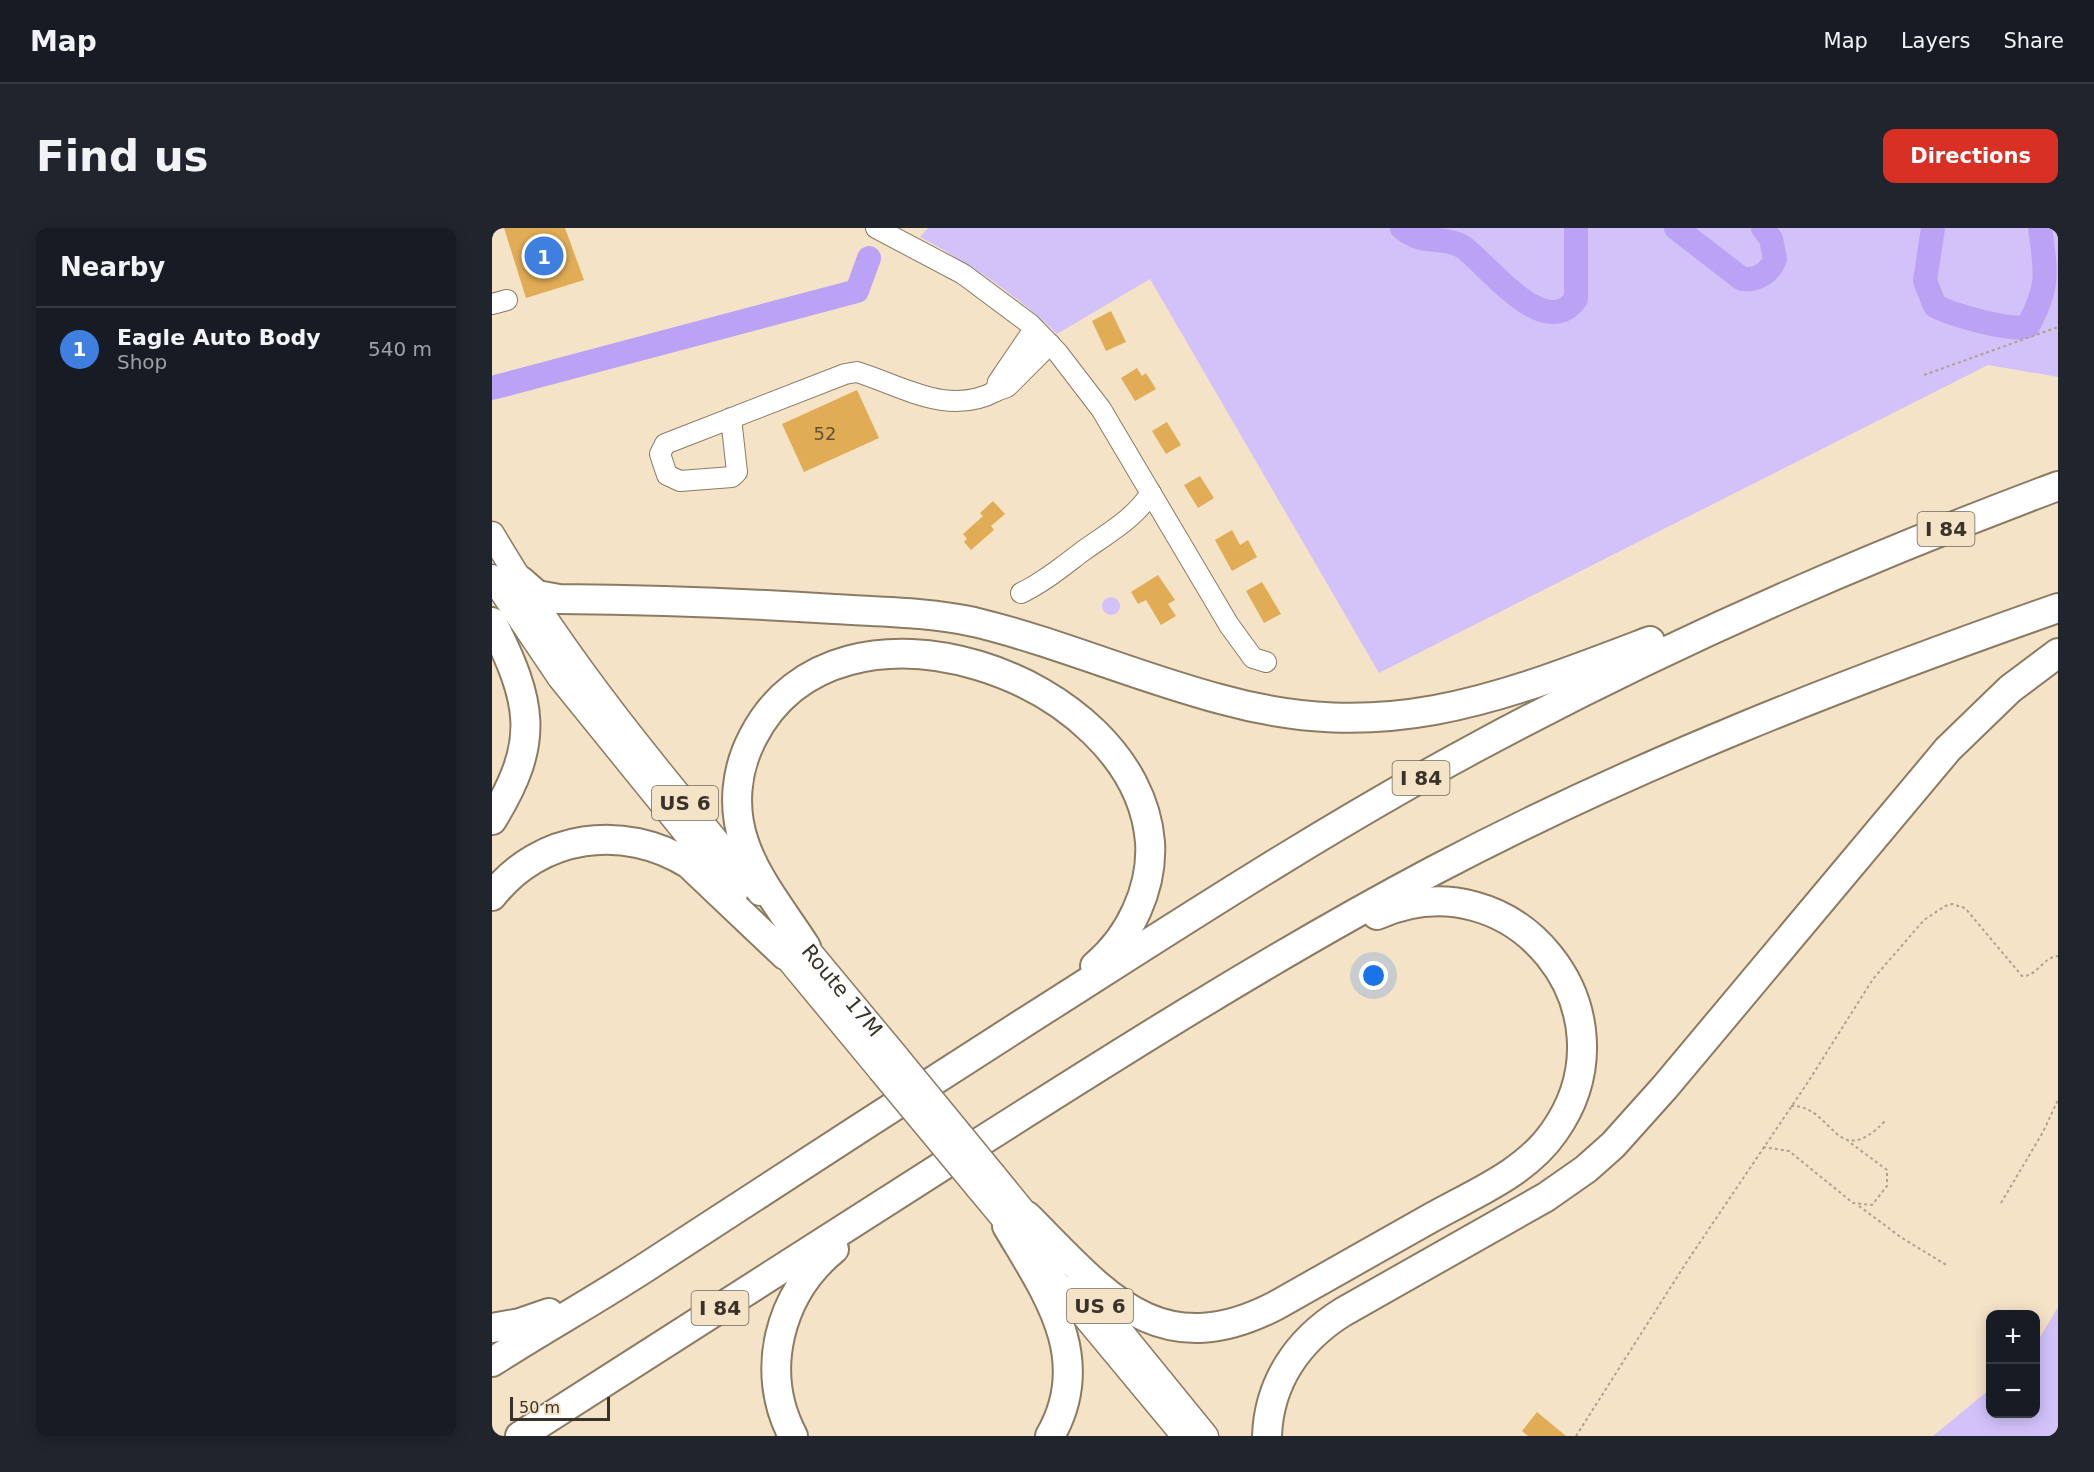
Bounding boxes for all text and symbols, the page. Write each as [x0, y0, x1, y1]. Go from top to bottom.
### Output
text: Map [30, 25, 97, 58]
text: Map [1824, 29, 1868, 53]
text: Layers [1901, 29, 1970, 53]
text: Share [2003, 29, 2064, 53]
button: Directions [1883, 129, 2058, 183]
text: Find us [36, 132, 209, 181]
pin: 1 [524, 234, 564, 279]
text: Nearby [60, 252, 165, 282]
text: Eagle Auto Body [117, 325, 321, 350]
text: 1 [73, 337, 86, 361]
text: 540 m [368, 337, 432, 361]
text: Shop [117, 350, 167, 374]
house number: 52 [814, 423, 836, 444]
road number: I 84 [1918, 512, 1974, 546]
road number: I 84 [1392, 761, 1450, 795]
road number: US 6 [652, 786, 718, 820]
street label: Route 17M [797, 940, 887, 1042]
your location [1359, 961, 1388, 990]
road number: US 6 [1067, 1289, 1133, 1323]
road number: I 84 [692, 1291, 748, 1325]
map controls [1986, 1310, 2040, 1418]
button: + [1986, 1310, 2040, 1364]
button: − [1986, 1364, 2040, 1418]
scale bar [510, 1394, 610, 1422]
text: 50 m [519, 1398, 560, 1417]

